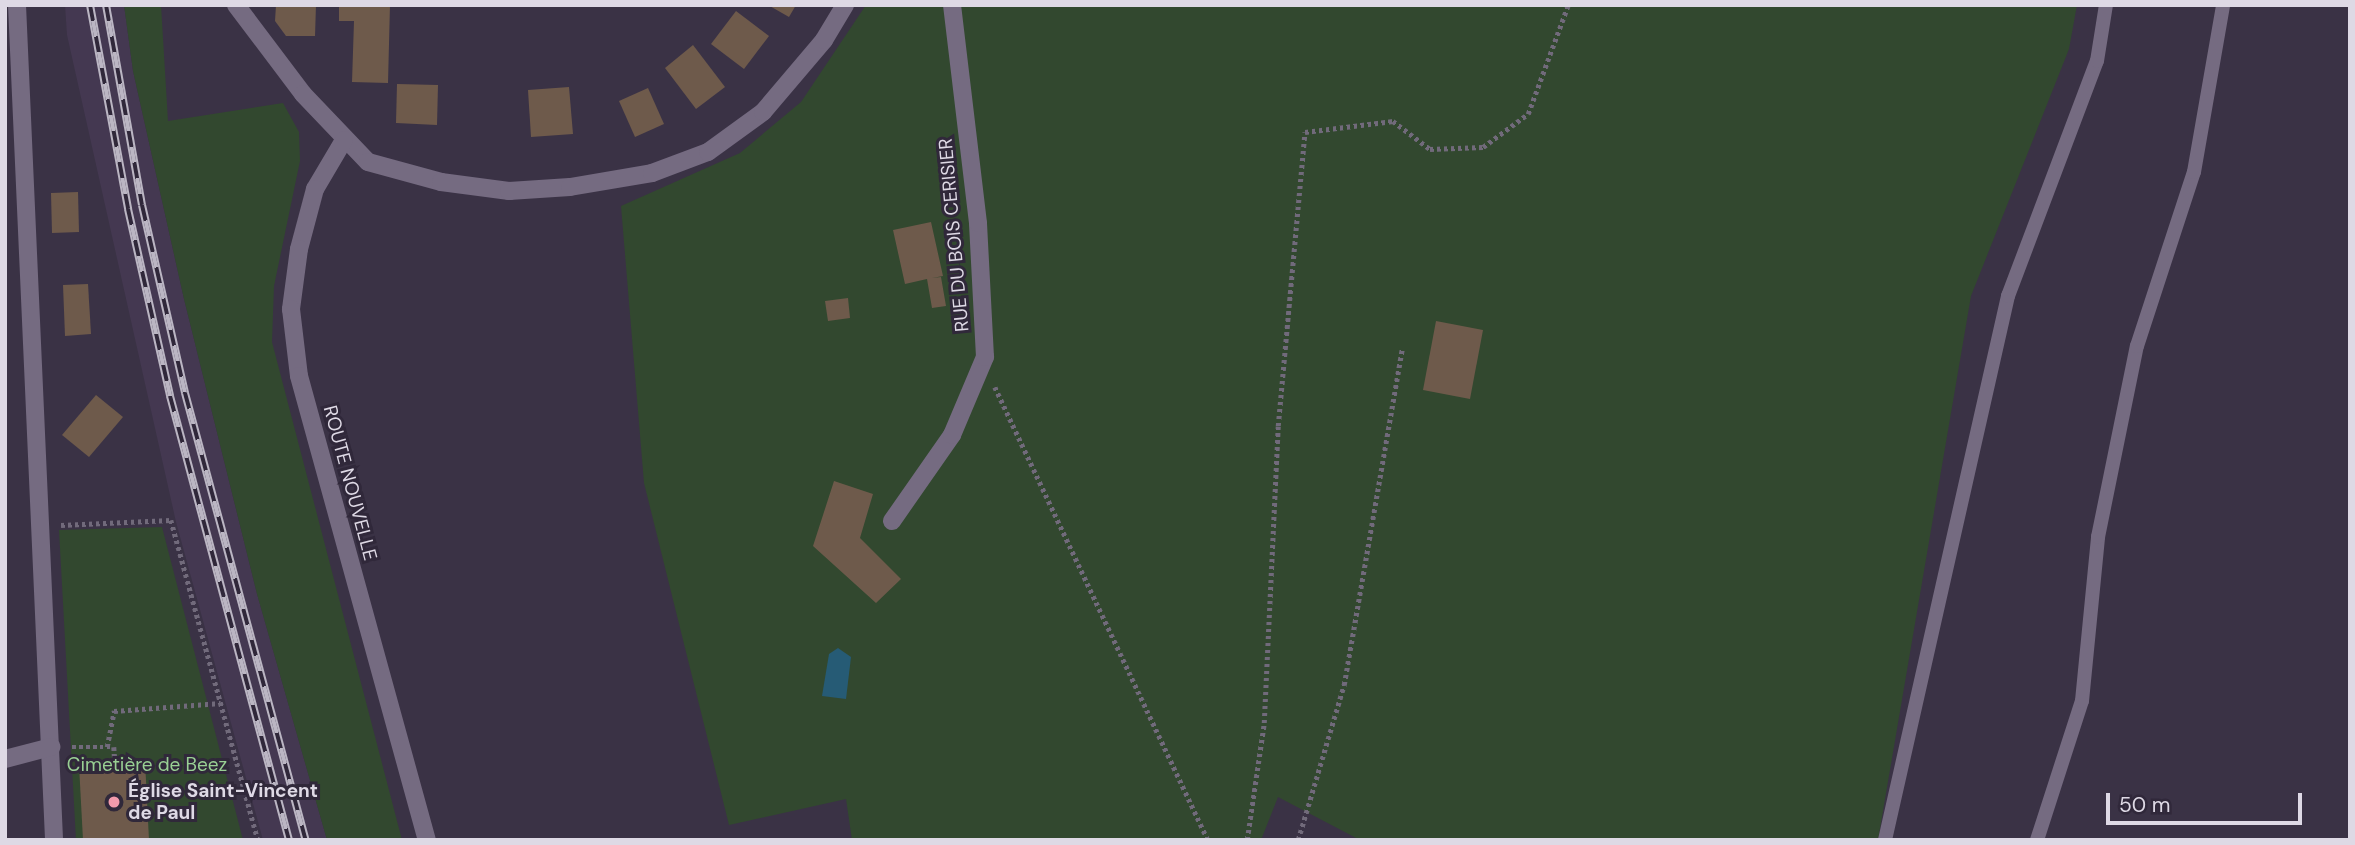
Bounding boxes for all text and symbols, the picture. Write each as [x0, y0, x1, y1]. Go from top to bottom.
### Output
street label: RUE DU BOIS CERISIER [934, 137, 974, 333]
street label: ROUTE NOUVELLE [318, 403, 382, 563]
park label: Cimetière de Beez [67, 754, 227, 776]
scale bar [2110, 778, 2306, 822]
place label: Église Saint-Vincent de Paul [128, 780, 318, 824]
text: 50 m [2119, 791, 2170, 819]
marker: Église Saint-Vincent de Paul [106, 794, 122, 810]

